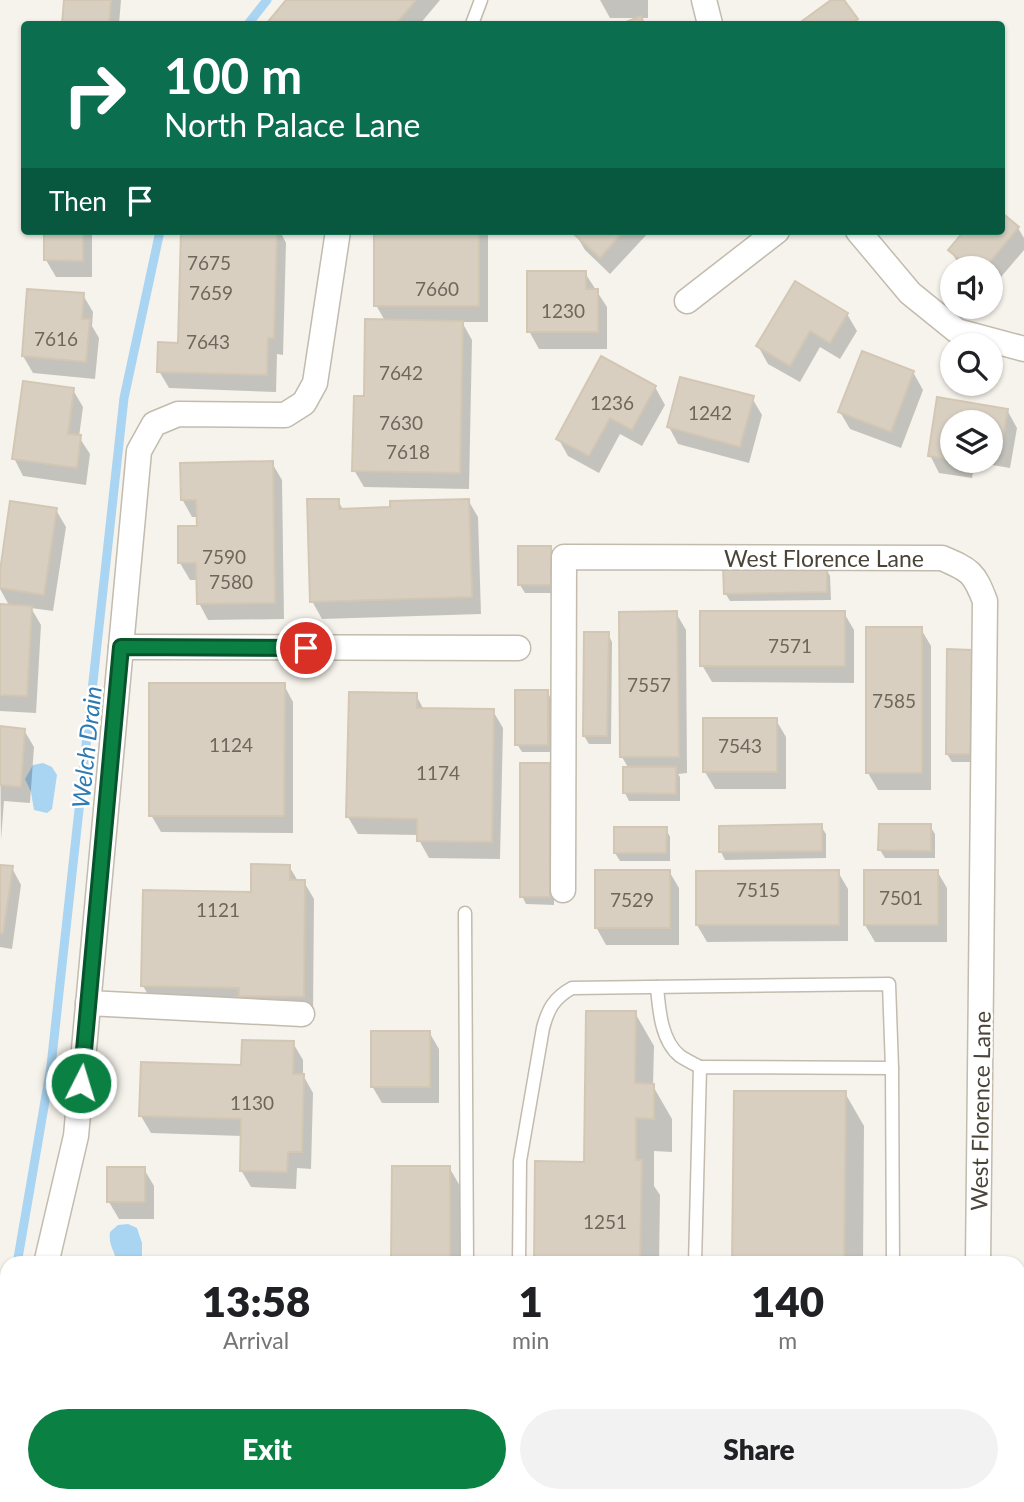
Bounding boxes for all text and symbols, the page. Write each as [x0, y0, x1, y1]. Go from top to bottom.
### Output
text: 100 m [164, 46, 302, 104]
icon: right [49, 49, 140, 140]
text: North Palace Lane [164, 105, 420, 144]
icon: arrive [121, 182, 159, 220]
text: Then [49, 185, 107, 217]
house number: 7675 [187, 251, 231, 274]
map controls [940, 256, 1003, 473]
button: sound [940, 256, 1003, 319]
house number: 7660 [415, 277, 459, 300]
house number: 7659 [189, 281, 233, 304]
house number: 1230 [541, 299, 585, 322]
house number: 7616 [34, 327, 78, 350]
house number: 7643 [186, 330, 230, 353]
button: search [940, 333, 1003, 396]
house number: 7642 [379, 361, 423, 384]
house number: 1236 [590, 391, 634, 414]
house number: 1242 [688, 401, 732, 424]
button: layers [940, 410, 1003, 473]
house number: 7630 [379, 411, 423, 434]
house number: 7618 [386, 440, 430, 463]
street label: West Florence Lane [724, 544, 924, 572]
house number: 7590 [202, 545, 246, 568]
house number: 7580 [209, 570, 253, 593]
pin [276, 618, 336, 678]
icon: arrive [287, 629, 325, 667]
house number: 7571 [768, 634, 812, 657]
house number: 7557 [627, 673, 671, 696]
water label: Welch Drain [65, 684, 107, 810]
house number: 7585 [872, 689, 916, 712]
house number: 1124 [209, 733, 253, 756]
house number: 7543 [718, 734, 762, 757]
house number: 1174 [416, 761, 460, 784]
house number: 7515 [736, 878, 780, 901]
house number: 7501 [879, 886, 923, 909]
house number: 7529 [610, 888, 654, 911]
house number: 1121 [196, 898, 240, 921]
street label: West Florence Lane [964, 1011, 996, 1211]
position arrow [44, 1046, 118, 1120]
house number: 1130 [230, 1091, 274, 1114]
house number: 1251 [583, 1210, 627, 1233]
text: 13:58 [202, 1276, 310, 1326]
text: 1 [519, 1276, 543, 1326]
text: 140 [751, 1276, 824, 1326]
text: Arrival [223, 1326, 289, 1354]
text: min [512, 1326, 549, 1354]
text: m [778, 1326, 797, 1354]
button: Exit [28, 1409, 506, 1489]
button: Share [520, 1409, 998, 1489]

